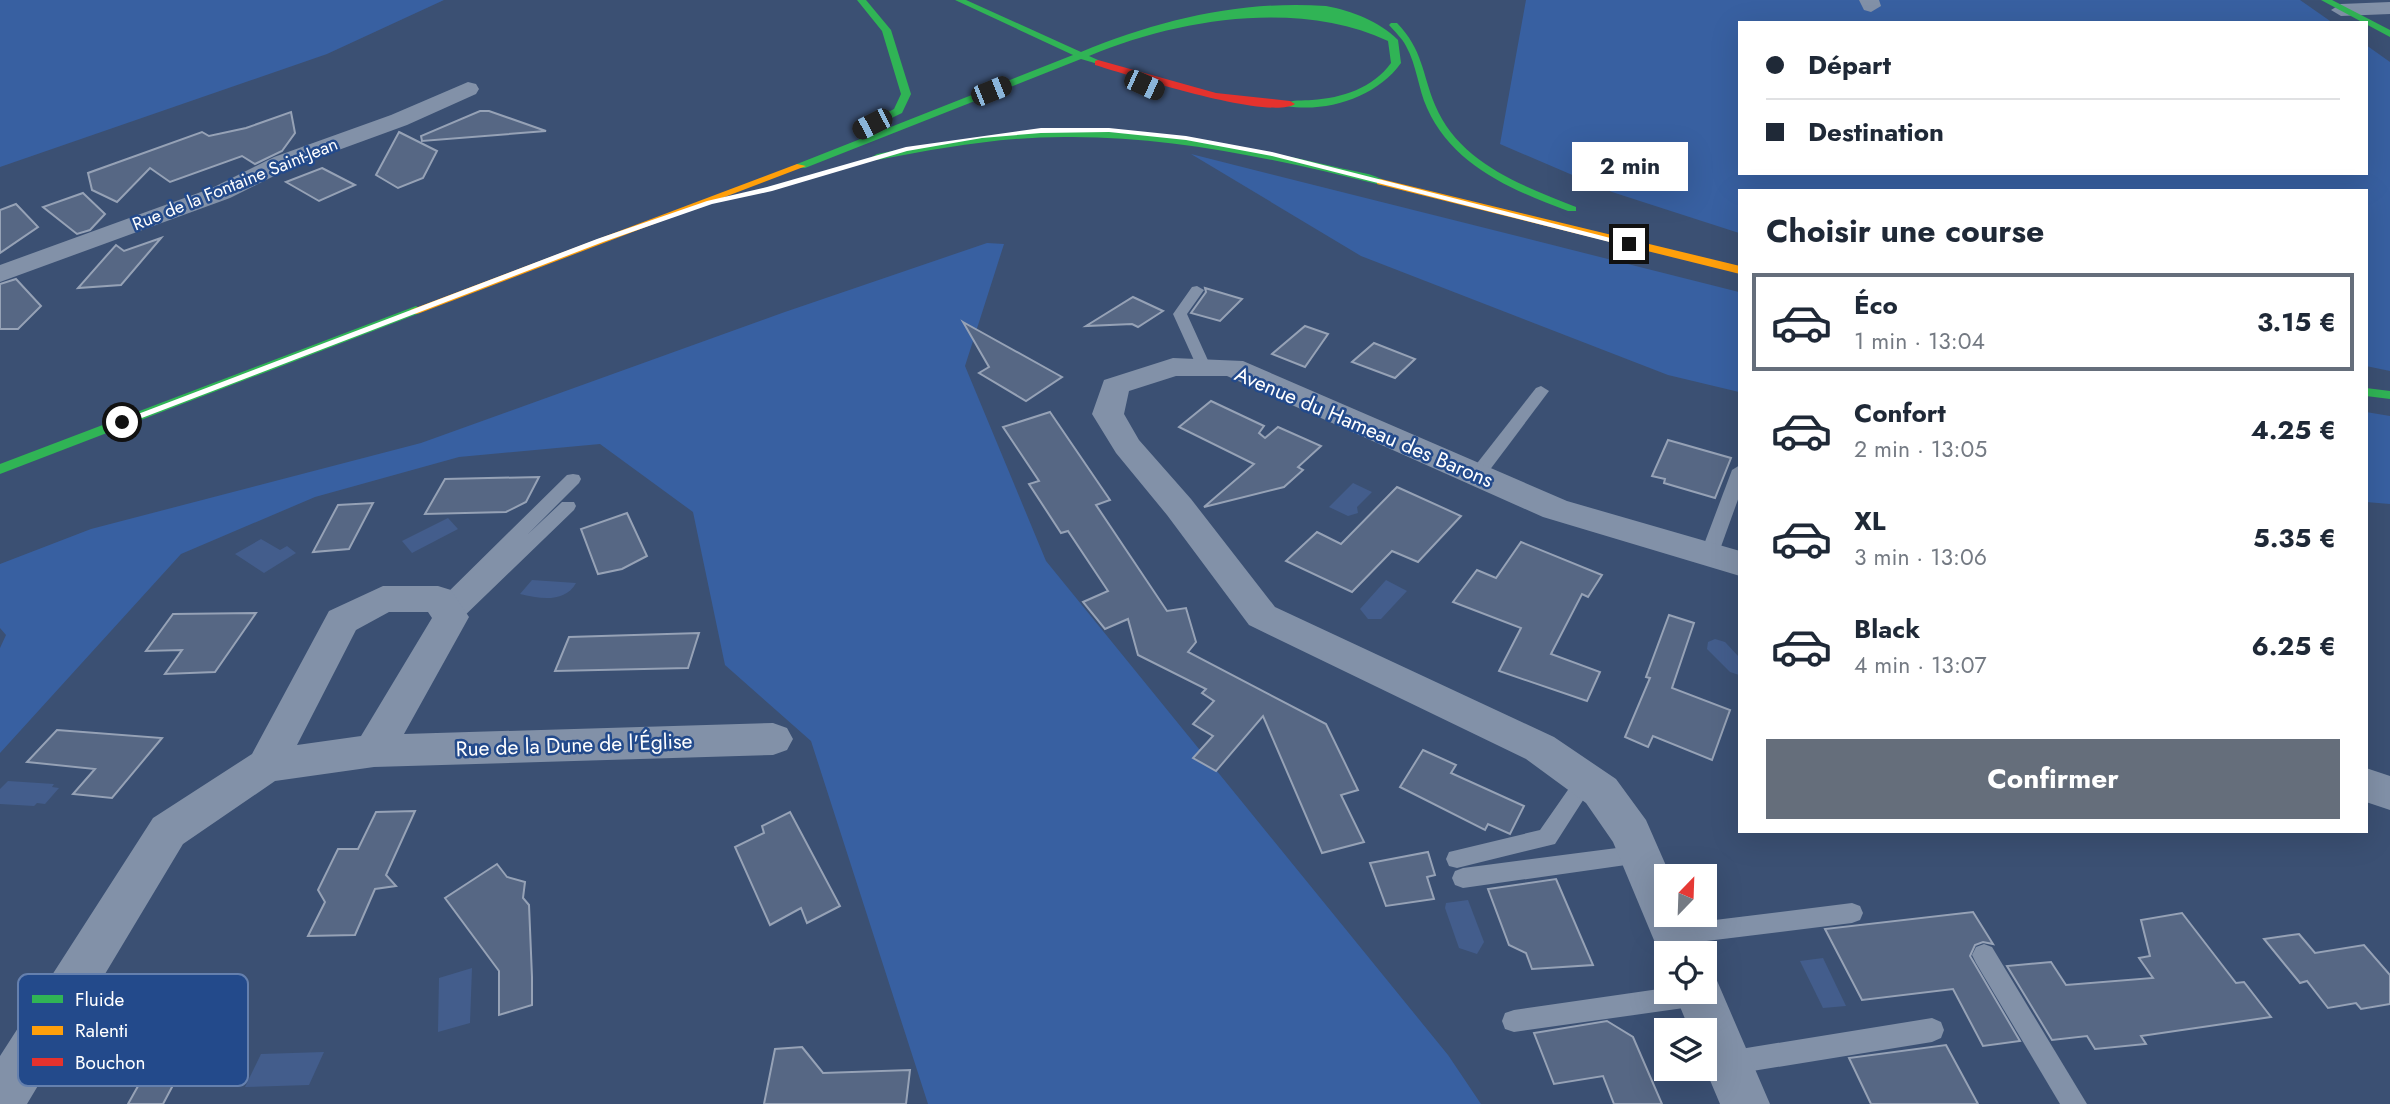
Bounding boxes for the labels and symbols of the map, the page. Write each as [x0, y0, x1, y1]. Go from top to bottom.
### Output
car [1121, 67, 1168, 103]
car [968, 73, 1015, 109]
car [849, 105, 896, 143]
street label: Rue de la Fontaine Saint-Jean [128, 131, 342, 237]
callout: 2 min [1571, 142, 1687, 191]
route end [1613, 228, 1645, 260]
street label: Avenue du Hameau des Barons [1230, 359, 1498, 495]
route start [106, 406, 138, 438]
street label: Rue de la Dune de l'Église [455, 726, 693, 764]
north arrow [1654, 864, 1717, 928]
legend [18, 974, 248, 1086]
text: Fluide [75, 986, 125, 1013]
text: Ralenti [75, 1017, 128, 1044]
text: Bouchon [75, 1049, 145, 1076]

